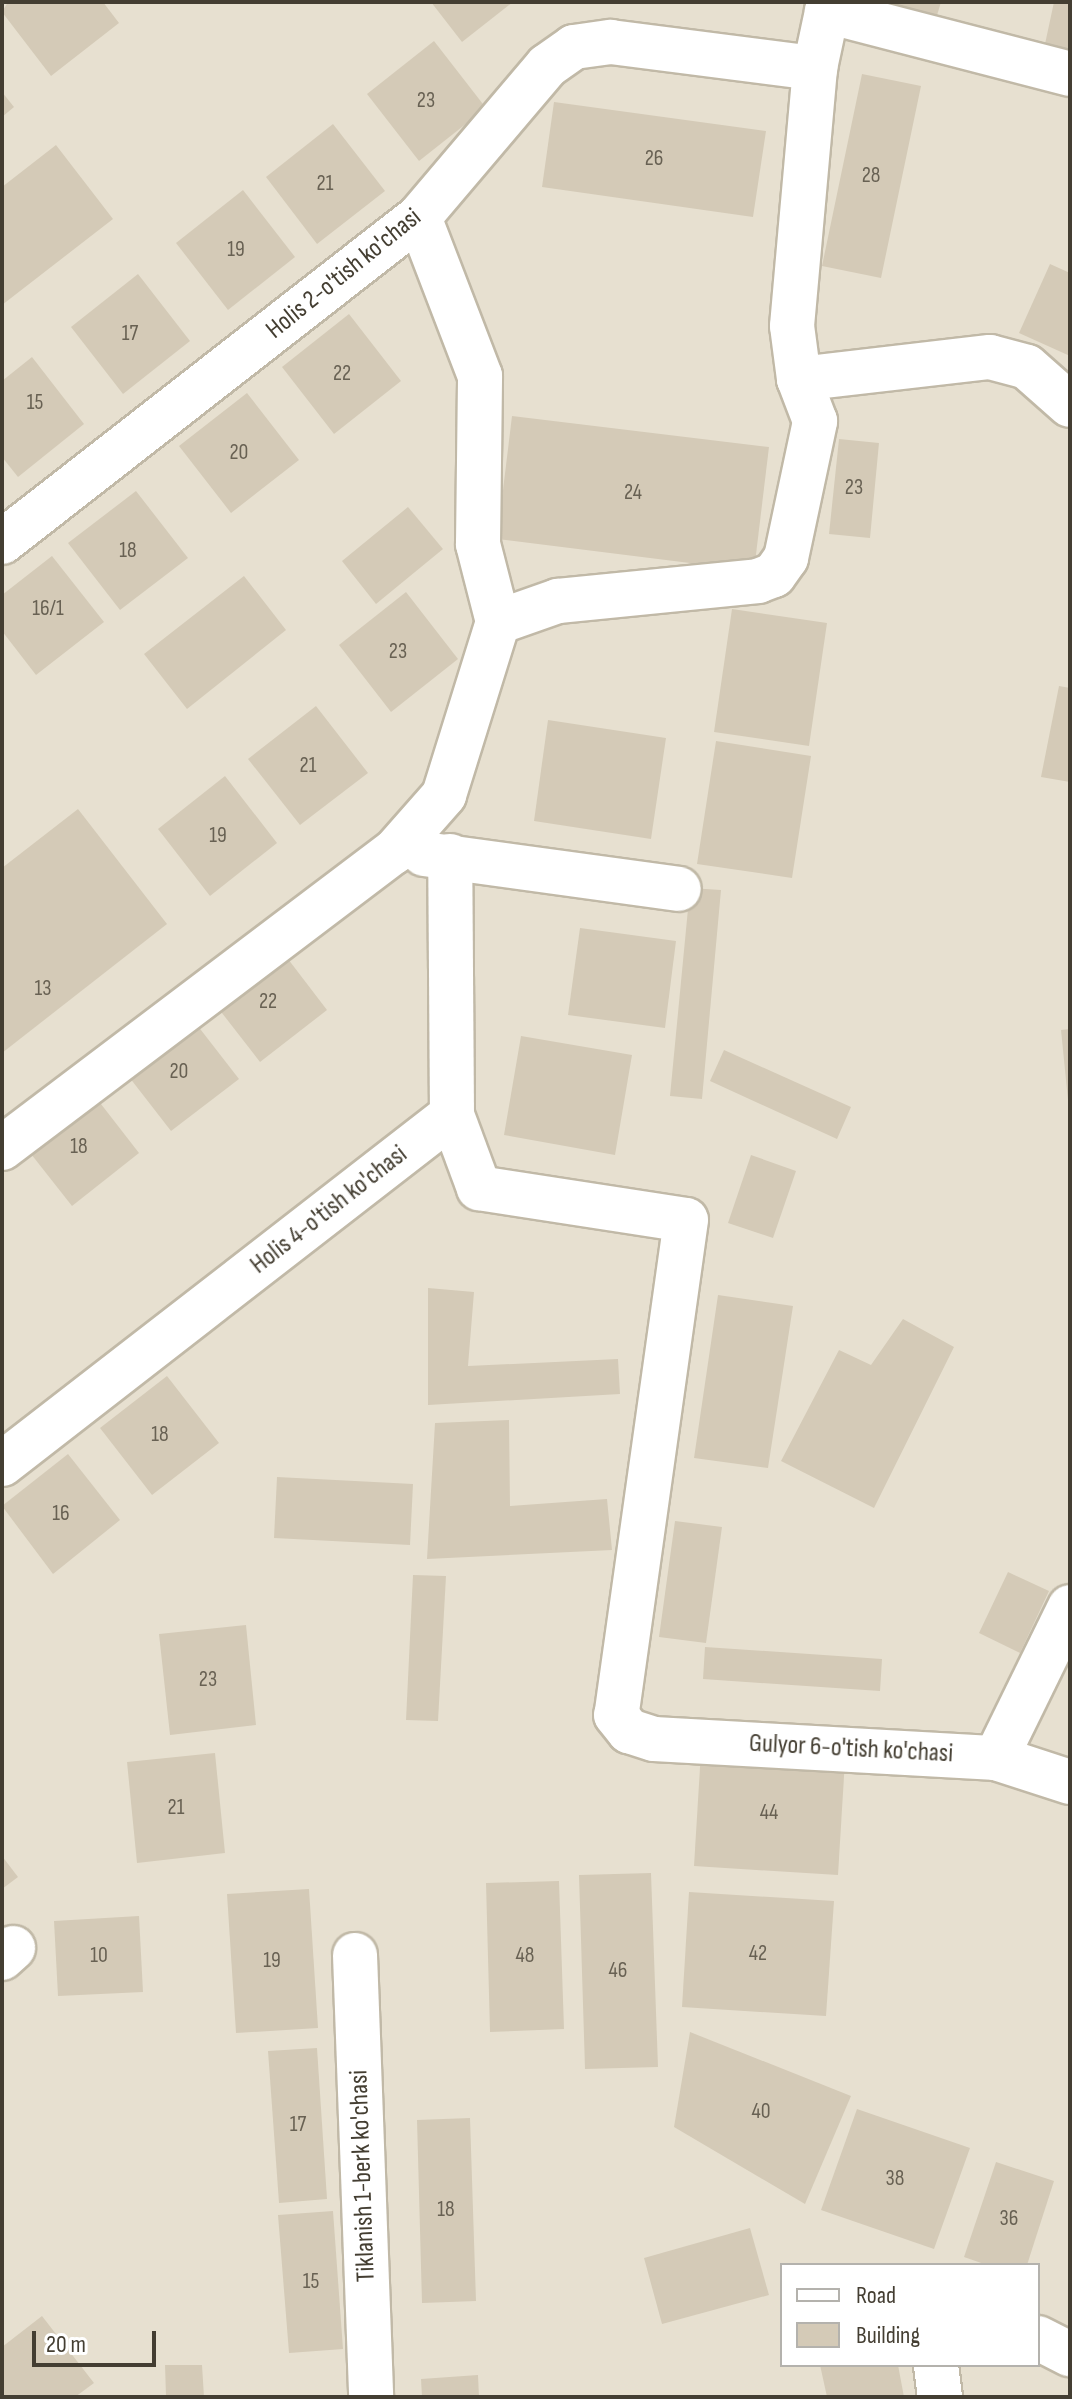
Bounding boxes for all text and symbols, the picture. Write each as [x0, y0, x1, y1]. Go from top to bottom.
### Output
house number: 23 [417, 88, 435, 114]
house number: 26 [645, 146, 663, 172]
house number: 28 [862, 163, 880, 189]
house number: 21 [317, 171, 333, 197]
street label: Holis 2-o'tish ko'chasi [260, 202, 428, 346]
house number: 19 [227, 237, 245, 263]
house number: 17 [122, 321, 138, 347]
house number: 22 [333, 361, 351, 387]
house number: 15 [27, 390, 43, 416]
house number: 20 [230, 440, 248, 466]
house number: 23 [845, 475, 863, 501]
house number: 24 [624, 480, 642, 506]
house number: 18 [119, 538, 137, 564]
house number: 16/1 [32, 596, 64, 622]
house number: 23 [389, 639, 407, 665]
house number: 21 [300, 753, 316, 779]
house number: 19 [209, 823, 227, 849]
house number: 13 [35, 976, 51, 1002]
house number: 22 [259, 989, 277, 1015]
house number: 20 [170, 1059, 188, 1085]
house number: 18 [70, 1134, 88, 1160]
street label: Holis 4-o'tish ko'chasi [244, 1139, 414, 1281]
house number: 18 [151, 1422, 169, 1448]
house number: 16 [52, 1501, 70, 1527]
house number: 23 [199, 1667, 217, 1693]
street label: Gulyor 6-o'tish ko'chasi [748, 1728, 954, 1770]
house number: 21 [168, 1795, 184, 1821]
house number: 44 [760, 1800, 778, 1826]
house number: 42 [749, 1941, 767, 1967]
house number: 10 [90, 1943, 108, 1969]
house number: 48 [516, 1943, 534, 1969]
house number: 19 [263, 1948, 281, 1974]
house number: 46 [609, 1958, 627, 1984]
street label: Tiklanish 1-berk ko'chasi [344, 2069, 382, 2283]
house number: 40 [751, 2099, 771, 2125]
house number: 17 [290, 2112, 306, 2138]
house number: 38 [886, 2166, 904, 2192]
house number: 18 [437, 2197, 455, 2223]
house number: 36 [1000, 2206, 1018, 2232]
legend [780, 2263, 1040, 2367]
house number: 15 [303, 2269, 319, 2295]
text: Road [856, 2281, 896, 2310]
scale bar [36, 2315, 160, 2365]
text: Building [856, 2321, 920, 2350]
text: 20 m [46, 2330, 86, 2359]

